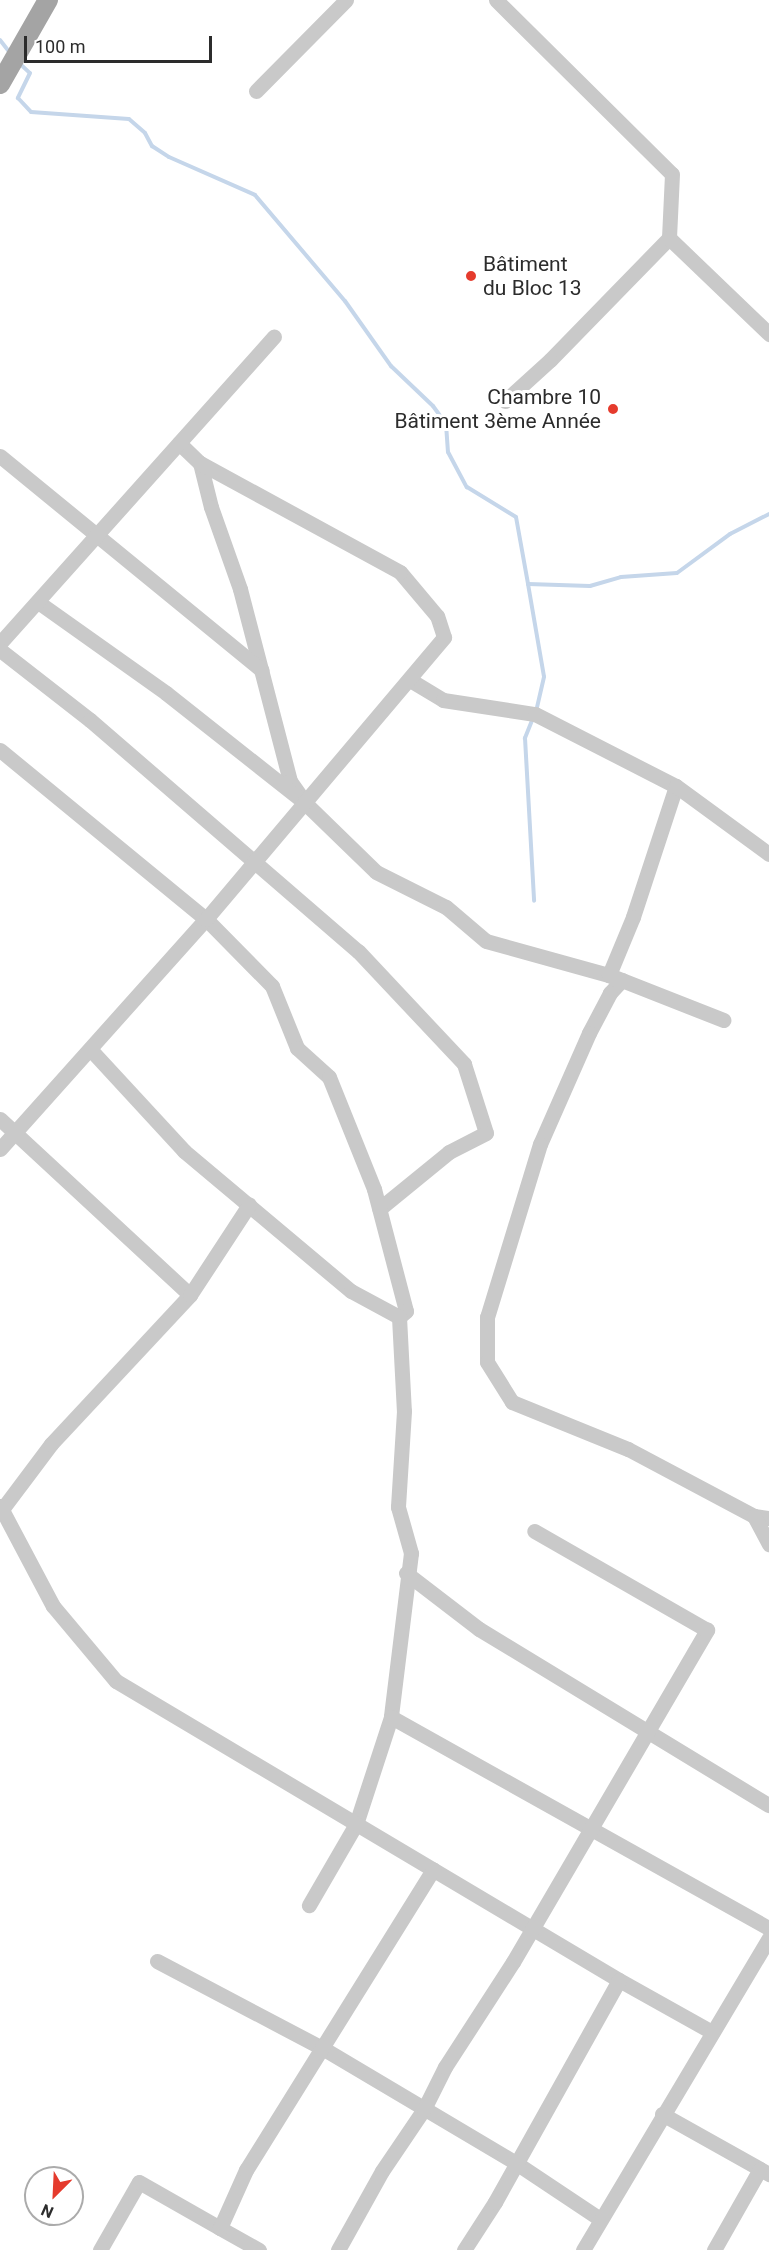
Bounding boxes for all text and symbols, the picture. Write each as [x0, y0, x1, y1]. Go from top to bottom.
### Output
scale bar [27, 24, 214, 62]
text: 100 m [35, 36, 86, 57]
place label: Bâtiment du Bloc 13 [483, 251, 582, 301]
marker: Bâtiment du Bloc 13 [464, 269, 478, 283]
place label: Chambre 10 Bâtiment 3ème Année [394, 384, 601, 434]
marker: Chambre 10 Bâtiment 3ème Année [606, 402, 620, 416]
north arrow [24, 2166, 84, 2226]
text: N [38, 2200, 56, 2222]

